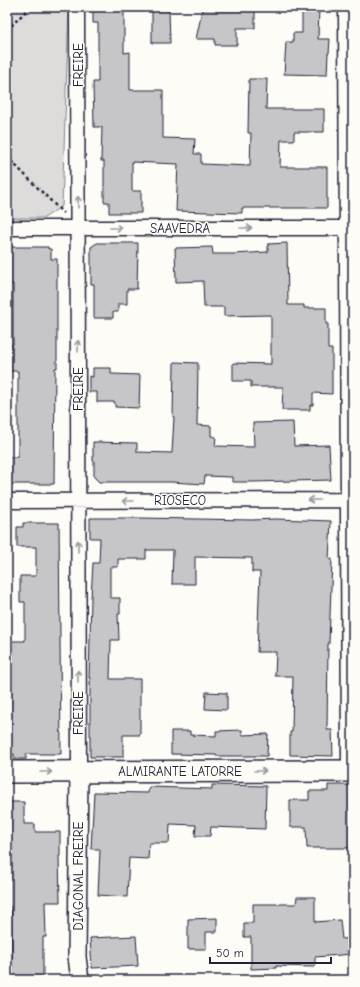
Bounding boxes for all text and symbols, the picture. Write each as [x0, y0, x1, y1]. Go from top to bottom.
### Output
street label: FREIRE [71, 43, 86, 87]
one-way arrow [74, 196, 82, 209]
street label: SAAVEDRA [150, 221, 210, 236]
one-way arrow [109, 224, 122, 232]
one-way arrow [239, 224, 252, 232]
one-way arrow [74, 340, 82, 353]
street label: FREIRE [71, 367, 86, 411]
street label: RIOSECO [154, 493, 206, 508]
one-way arrow [308, 496, 321, 504]
one-way arrow [122, 497, 135, 505]
one-way arrow [74, 540, 82, 553]
one-way arrow [74, 670, 82, 683]
street label: FREIRE [71, 691, 86, 735]
street label: ALMIRANTE LATORRE [118, 764, 242, 779]
one-way arrow [253, 767, 266, 775]
one-way arrow [39, 768, 52, 776]
street label: DIAGONAL FREIRE [71, 821, 86, 930]
scale bar [210, 939, 331, 965]
text: 50 m [216, 946, 244, 960]

